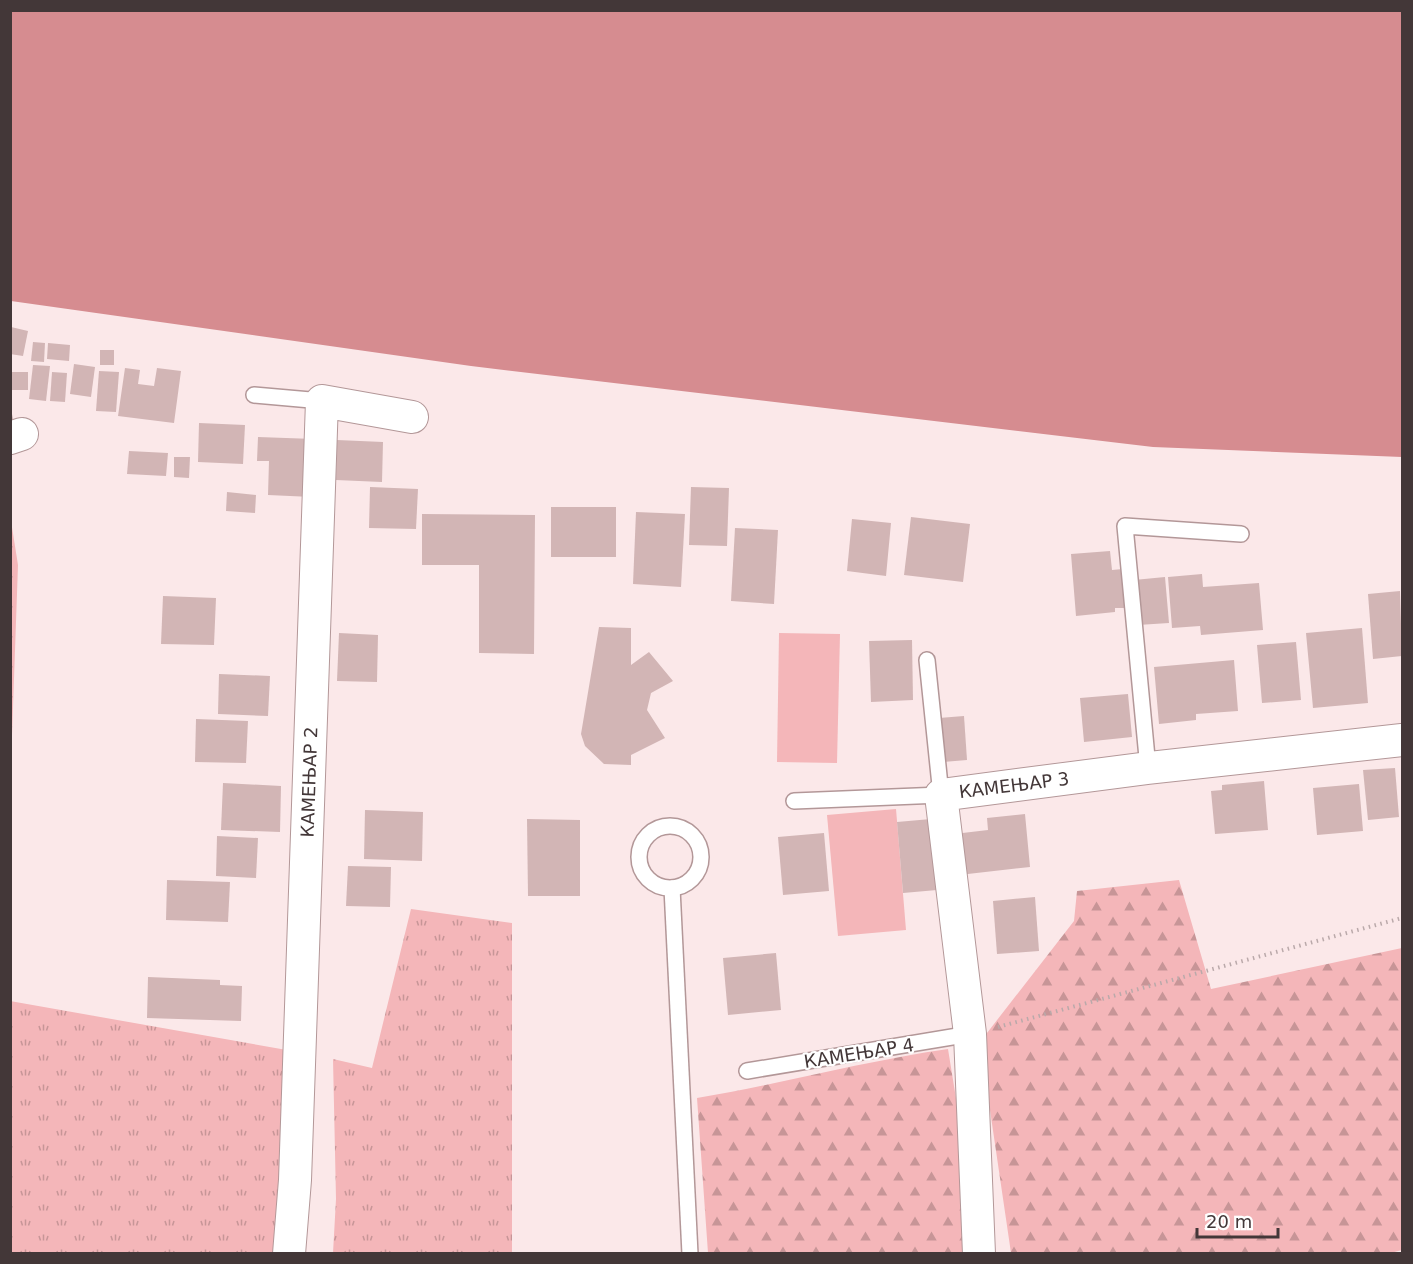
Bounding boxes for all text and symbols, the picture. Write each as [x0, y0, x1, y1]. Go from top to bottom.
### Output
street label: КАМЕЊАР 2 [297, 726, 321, 838]
street label: КАМЕЊАР 3 [958, 768, 1070, 802]
street label: КАМЕЊАР 4 [802, 1034, 916, 1072]
scale bar [1197, 1201, 1278, 1239]
text: 20 m [1206, 1211, 1252, 1232]

